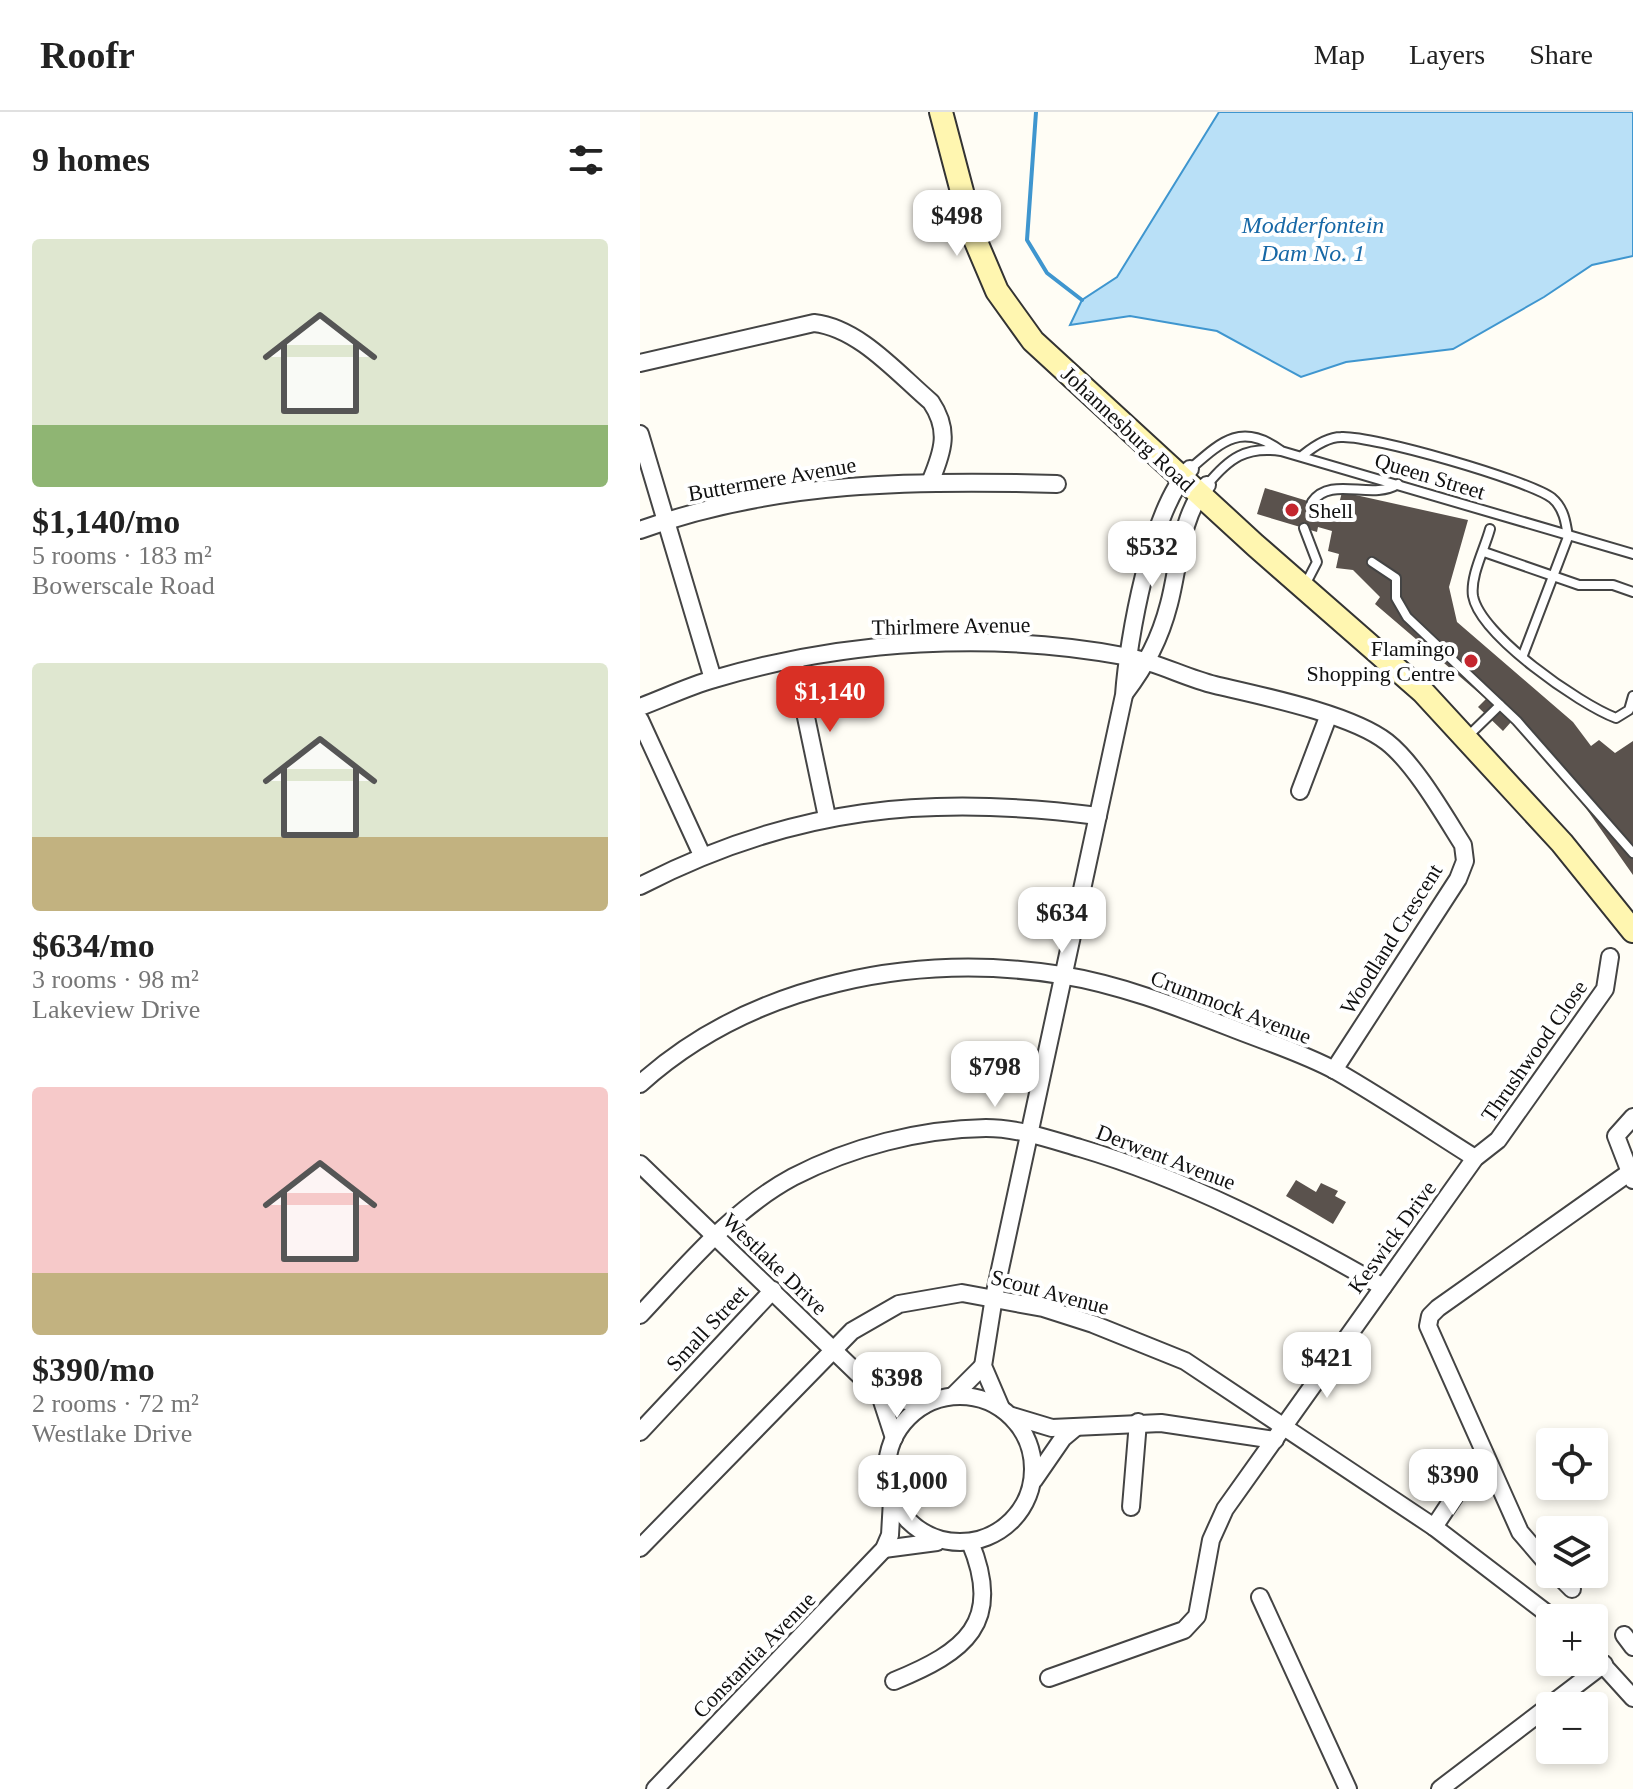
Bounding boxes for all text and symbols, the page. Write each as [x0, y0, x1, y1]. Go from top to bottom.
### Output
text: Roofr [40, 34, 135, 76]
text: Map [1314, 39, 1365, 70]
text: Layers [1409, 39, 1485, 70]
text: Share [1529, 39, 1593, 70]
icon: filters [564, 138, 608, 182]
text: 9 homes [32, 141, 150, 178]
pin: $498 [910, 190, 1004, 258]
text: $498 [931, 201, 983, 230]
water label: Modderfontein Dam No. 1 [1241, 212, 1384, 266]
icon: home [248, 291, 392, 435]
street label: Johannesburg Road [1056, 361, 1200, 497]
street label: Queen Street [1372, 447, 1488, 505]
street label: Buttermere Avenue [686, 452, 858, 506]
place label: Shell [1308, 498, 1353, 523]
marker: Shell [1283, 501, 1301, 519]
text: $1,140/mo [32, 503, 180, 540]
pin: $532 [1105, 521, 1199, 589]
text: $532 [1126, 532, 1178, 561]
text: 5 rooms · 183 m² [32, 541, 212, 570]
text: Bowerscale Road [32, 571, 215, 600]
street label: Thirlmere Avenue [871, 612, 1031, 640]
place label: Flamingo Shopping Centre [1307, 636, 1455, 686]
marker: Flamingo Shopping Centre [1462, 652, 1480, 670]
pin: $1,140 [765, 666, 895, 734]
text: $1,140 [794, 677, 866, 706]
icon: home [248, 715, 392, 859]
street label: Woodland Crescent [1335, 859, 1447, 1019]
pin: $634 [1015, 887, 1109, 955]
text: $634 [1036, 898, 1088, 927]
text: $634/mo [32, 927, 155, 964]
text: 3 rooms · 98 m² [32, 965, 199, 994]
street label: Crummock Avenue [1147, 965, 1315, 1049]
street label: Thrushwood Close [1476, 976, 1592, 1126]
text: Lakeview Drive [32, 995, 200, 1024]
pin: $798 [948, 1041, 1042, 1109]
text: $798 [969, 1052, 1021, 1081]
street label: Derwent Avenue [1093, 1119, 1239, 1195]
icon: home [248, 1139, 392, 1283]
street label: Keswick Drive [1343, 1176, 1441, 1298]
street label: Westlake Drive [718, 1208, 832, 1320]
street label: Scout Avenue [988, 1264, 1112, 1320]
street label: Small Street [661, 1280, 753, 1376]
pin: $421 [1280, 1332, 1374, 1400]
text: $421 [1301, 1343, 1353, 1372]
text: $390/mo [32, 1351, 155, 1388]
pin: $398 [850, 1352, 944, 1420]
text: $398 [871, 1363, 923, 1392]
text: 2 rooms · 72 m² [32, 1389, 199, 1418]
text: Westlake Drive [32, 1419, 192, 1448]
map controls [1536, 1428, 1608, 1764]
button: locate [1536, 1428, 1608, 1500]
pin: $390 [1406, 1449, 1500, 1517]
pin: $1,000 [847, 1455, 977, 1523]
text: $390 [1427, 1460, 1479, 1489]
text: $1,000 [876, 1466, 948, 1495]
button: layers [1536, 1516, 1608, 1588]
street label: Constantia Avenue [688, 1587, 820, 1723]
button: + [1536, 1604, 1608, 1676]
button: − [1536, 1692, 1608, 1764]

